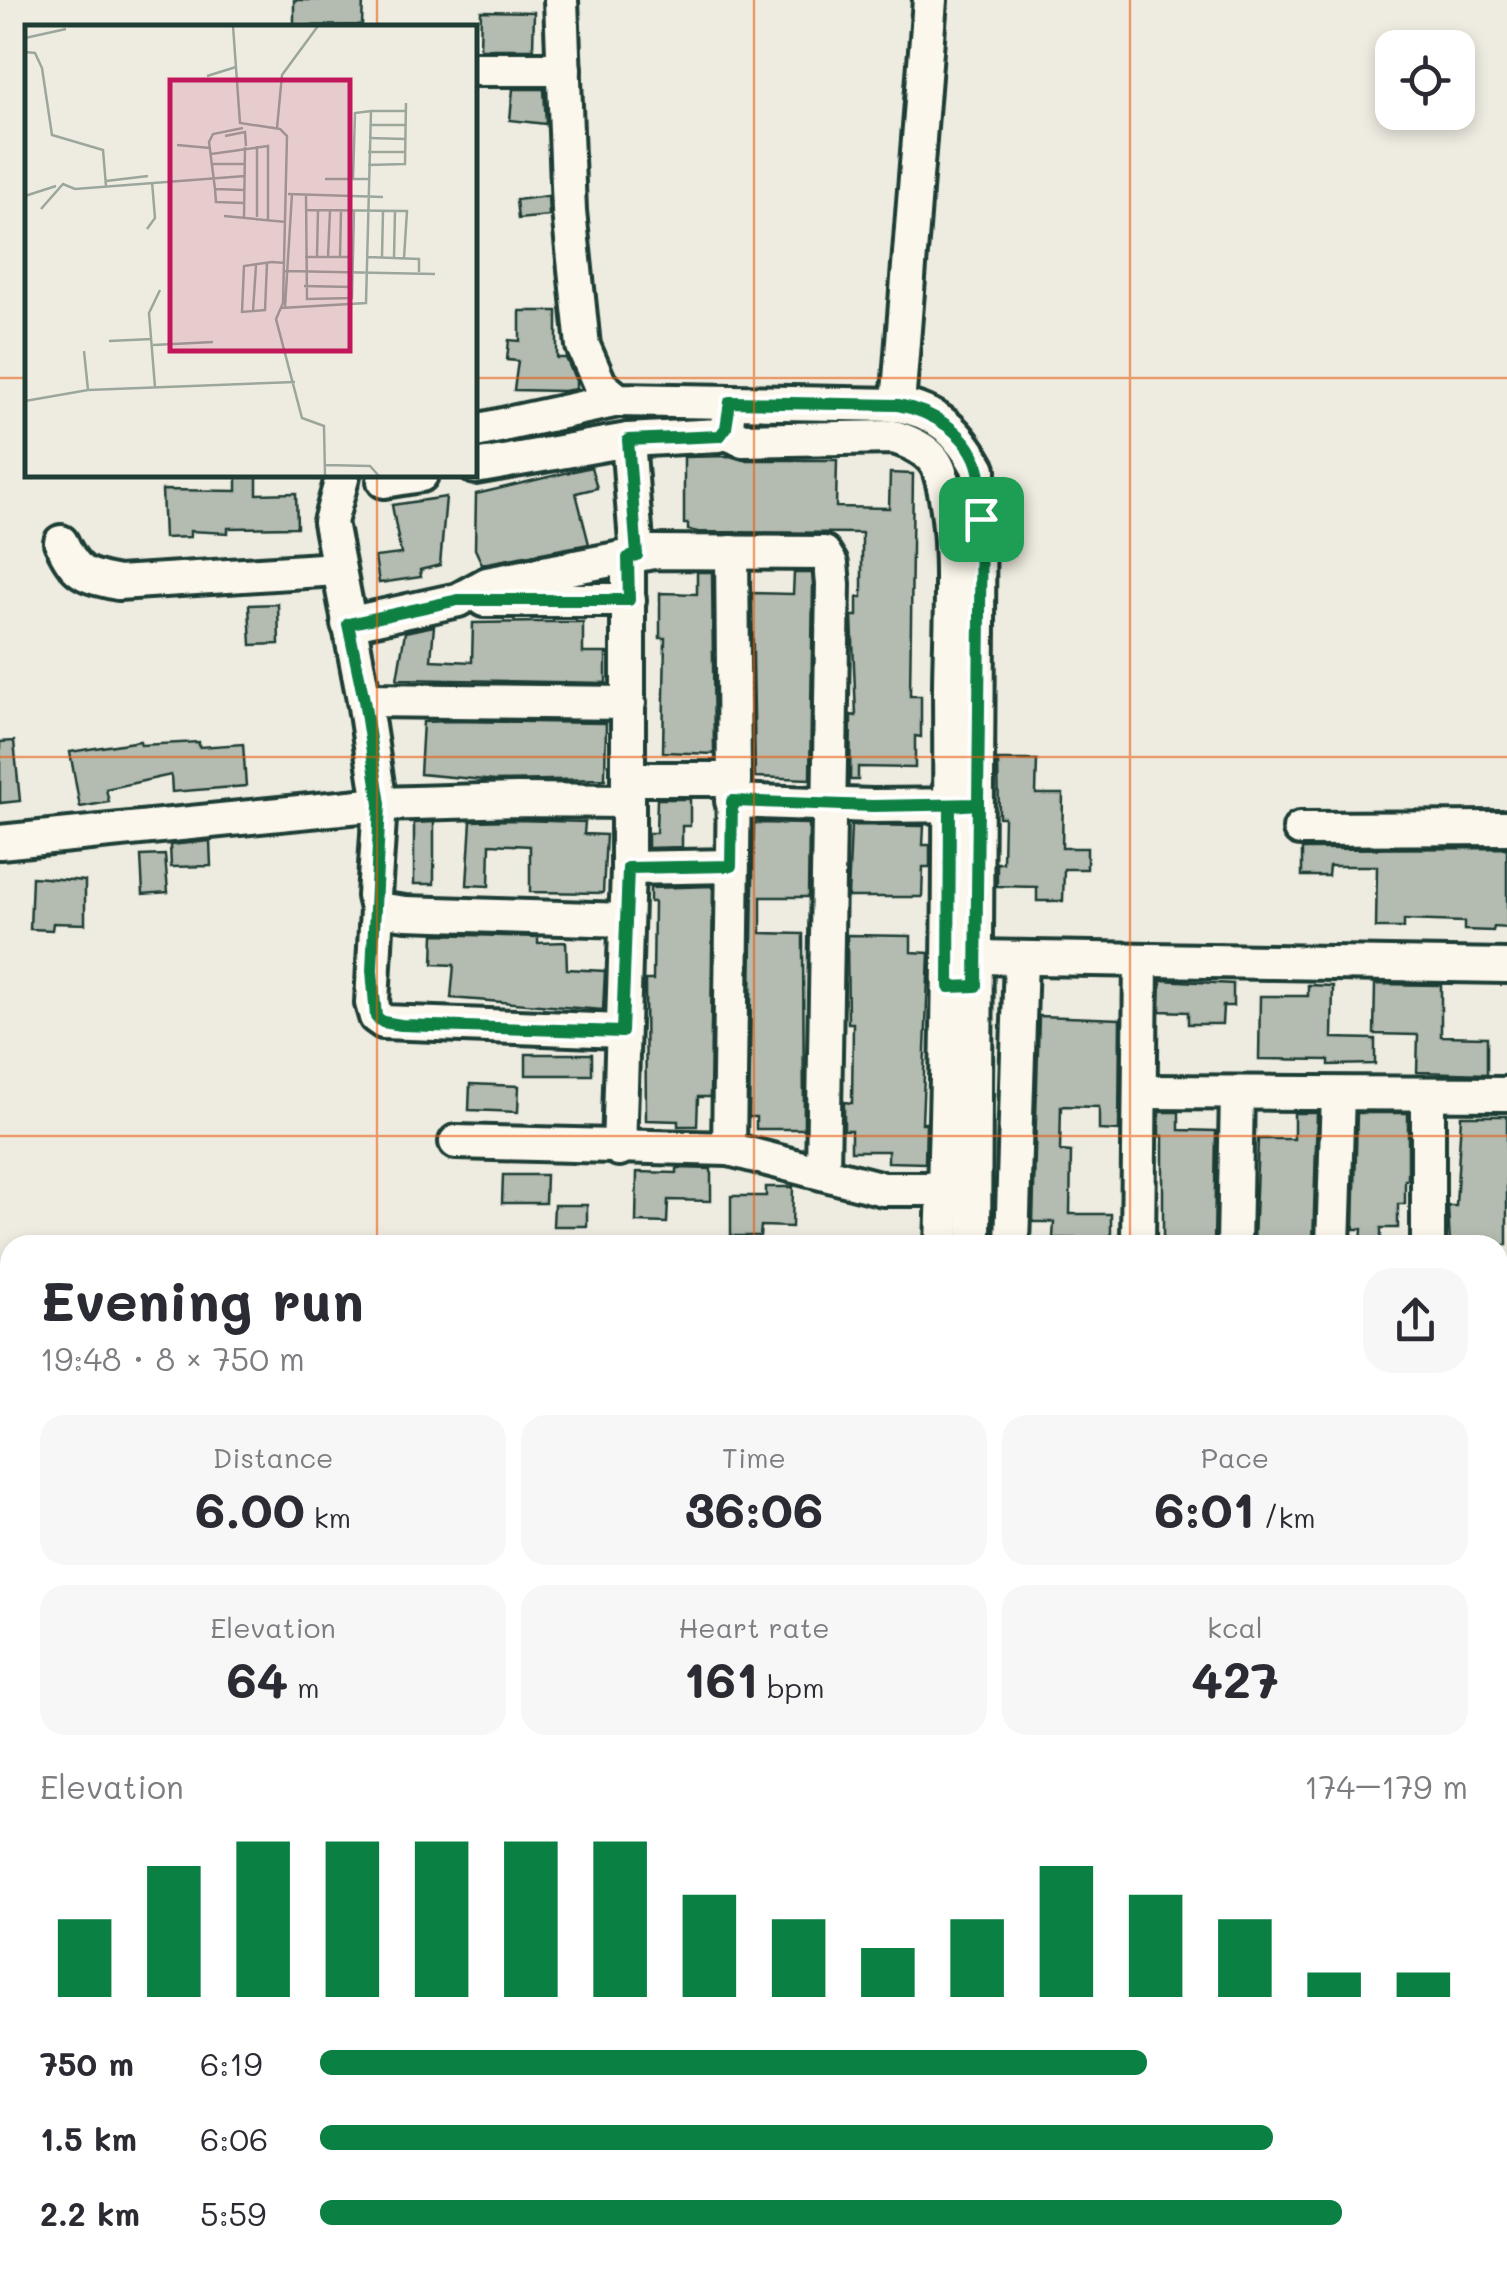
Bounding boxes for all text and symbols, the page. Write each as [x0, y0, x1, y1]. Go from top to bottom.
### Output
inset map [25, 25, 478, 478]
map controls [1375, 30, 1475, 130]
button: locate [1375, 30, 1475, 130]
pin [939, 477, 1024, 562]
icon: arrive [954, 492, 1009, 547]
text: Evening run [40, 1263, 364, 1335]
button: share [1363, 1268, 1468, 1373]
text: 19:48 · 8 × 750 m [40, 1337, 305, 1379]
text: Distance [213, 1439, 333, 1475]
text: Time [722, 1439, 786, 1475]
text: Pace [1201, 1439, 1269, 1475]
text: 6.00 [195, 1475, 305, 1541]
text: 36:06 [685, 1475, 823, 1541]
text: 6:01 [1154, 1475, 1255, 1541]
text: km [305, 1499, 351, 1535]
text: /km [1255, 1499, 1316, 1535]
text: Elevation [210, 1609, 336, 1645]
text: Heart rate [678, 1609, 830, 1645]
text: kcal [1207, 1609, 1263, 1645]
text: 64 [226, 1645, 288, 1711]
text: 161 [684, 1645, 758, 1711]
text: 427 [1191, 1645, 1279, 1711]
text: m [288, 1669, 320, 1705]
text: bpm [758, 1669, 824, 1705]
text: Elevation [40, 1765, 184, 1807]
text: 174–179 m [1304, 1765, 1468, 1807]
text: 750 m [40, 2042, 134, 2084]
text: 6:19 [200, 2042, 262, 2084]
text: 1.5 km [40, 2117, 137, 2159]
text: 6:06 [200, 2117, 268, 2159]
text: 2.2 km [40, 2192, 140, 2234]
text: 5:59 [200, 2192, 266, 2234]

